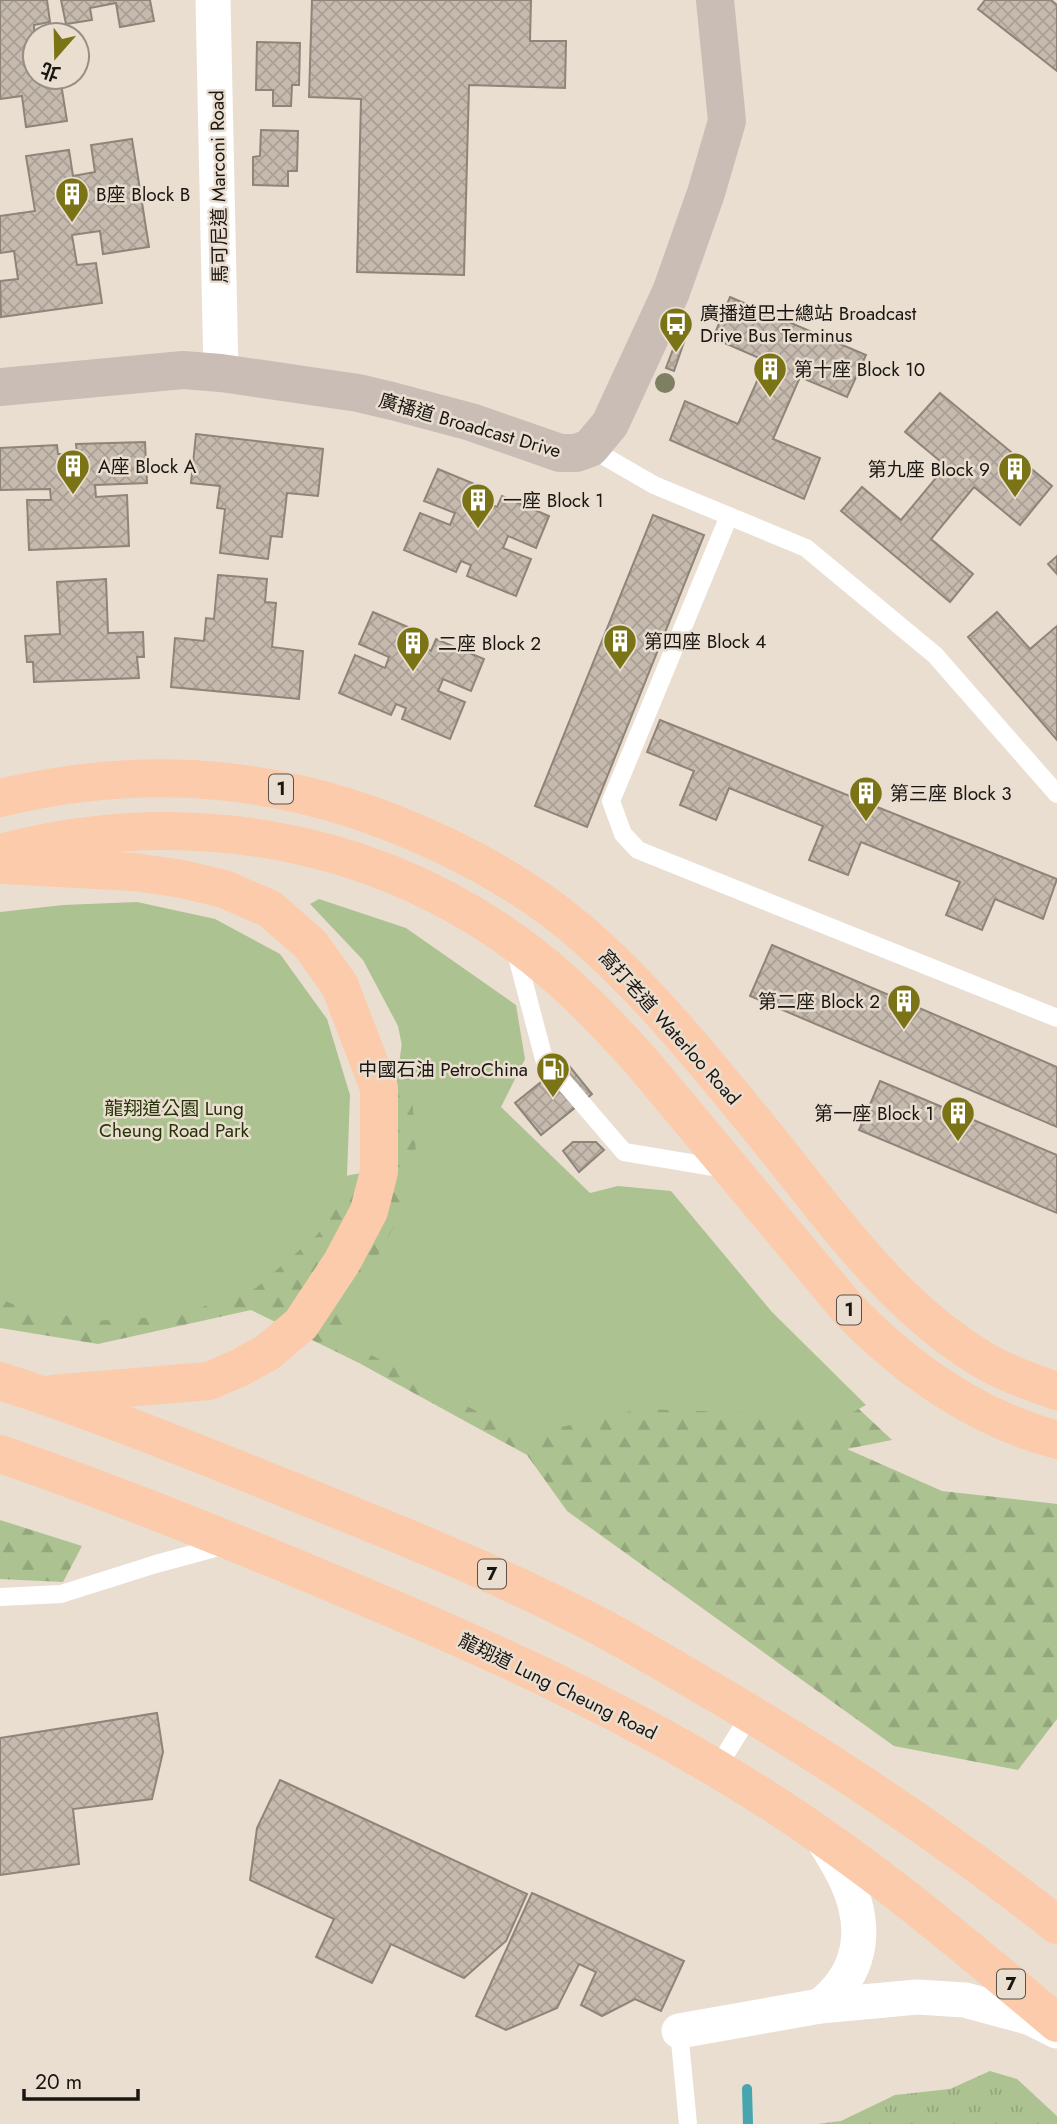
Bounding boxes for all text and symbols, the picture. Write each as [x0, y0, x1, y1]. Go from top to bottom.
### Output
north arrow [21, 21, 91, 91]
text: 北 [37, 56, 64, 87]
street label: 馬可尼道 Marconi Road [203, 90, 234, 284]
building icon: B座 Block B [53, 175, 91, 224]
place label: B座 Block B [96, 181, 190, 208]
place label: 廣播道巴士總站 Broadcast Drive Bus Terminus [700, 300, 917, 349]
bus stop icon: 廣播道巴士總站 Broadcast Drive Bus Terminus [657, 305, 695, 354]
building icon: 第十座 Block 10 [751, 350, 789, 399]
place label: 第十座 Block 10 [794, 356, 925, 383]
street label: 廣播道 Broadcast Drive [376, 387, 564, 464]
building icon: A座 Block A [54, 447, 92, 496]
building icon: 第九座 Block 9 [996, 450, 1034, 499]
place label: A座 Block A [98, 453, 197, 480]
place label: 第九座 Block 9 [868, 456, 990, 483]
building icon: 一座 Block 1 [459, 481, 497, 530]
place label: 一座 Block 1 [503, 487, 604, 514]
building icon: 第四座 Block 4 [601, 622, 639, 671]
building icon: 二座 Block 2 [394, 624, 432, 673]
place label: 第四座 Block 4 [644, 628, 766, 655]
place label: 二座 Block 2 [438, 630, 541, 657]
road number: 1 [269, 774, 293, 804]
building icon: 第三座 Block 3 [847, 774, 885, 823]
place label: 第三座 Block 3 [890, 780, 1012, 807]
street label: 窩打老道 Waterloo Road [593, 944, 747, 1111]
building icon: 第二座 Block 2 [885, 982, 923, 1031]
place label: 第二座 Block 2 [758, 988, 880, 1015]
fuel station icon: 中國石油 PetroChina [534, 1050, 572, 1099]
place label: 中國石油 PetroChina [358, 1056, 528, 1083]
building icon: 第一座 Block 1 [939, 1094, 977, 1143]
park label: 龍翔道公園 Lung Cheung Road Park [99, 1095, 250, 1144]
place label: 第一座 Block 1 [814, 1100, 934, 1127]
road number: 1 [837, 1296, 861, 1324]
road number: 7 [478, 1560, 506, 1588]
street label: 龍翔道 Lung Cheung Road [454, 1627, 661, 1746]
road number: 7 [997, 1970, 1025, 1998]
scale bar [24, 2058, 138, 2102]
text: 20 m [35, 2067, 82, 2097]

